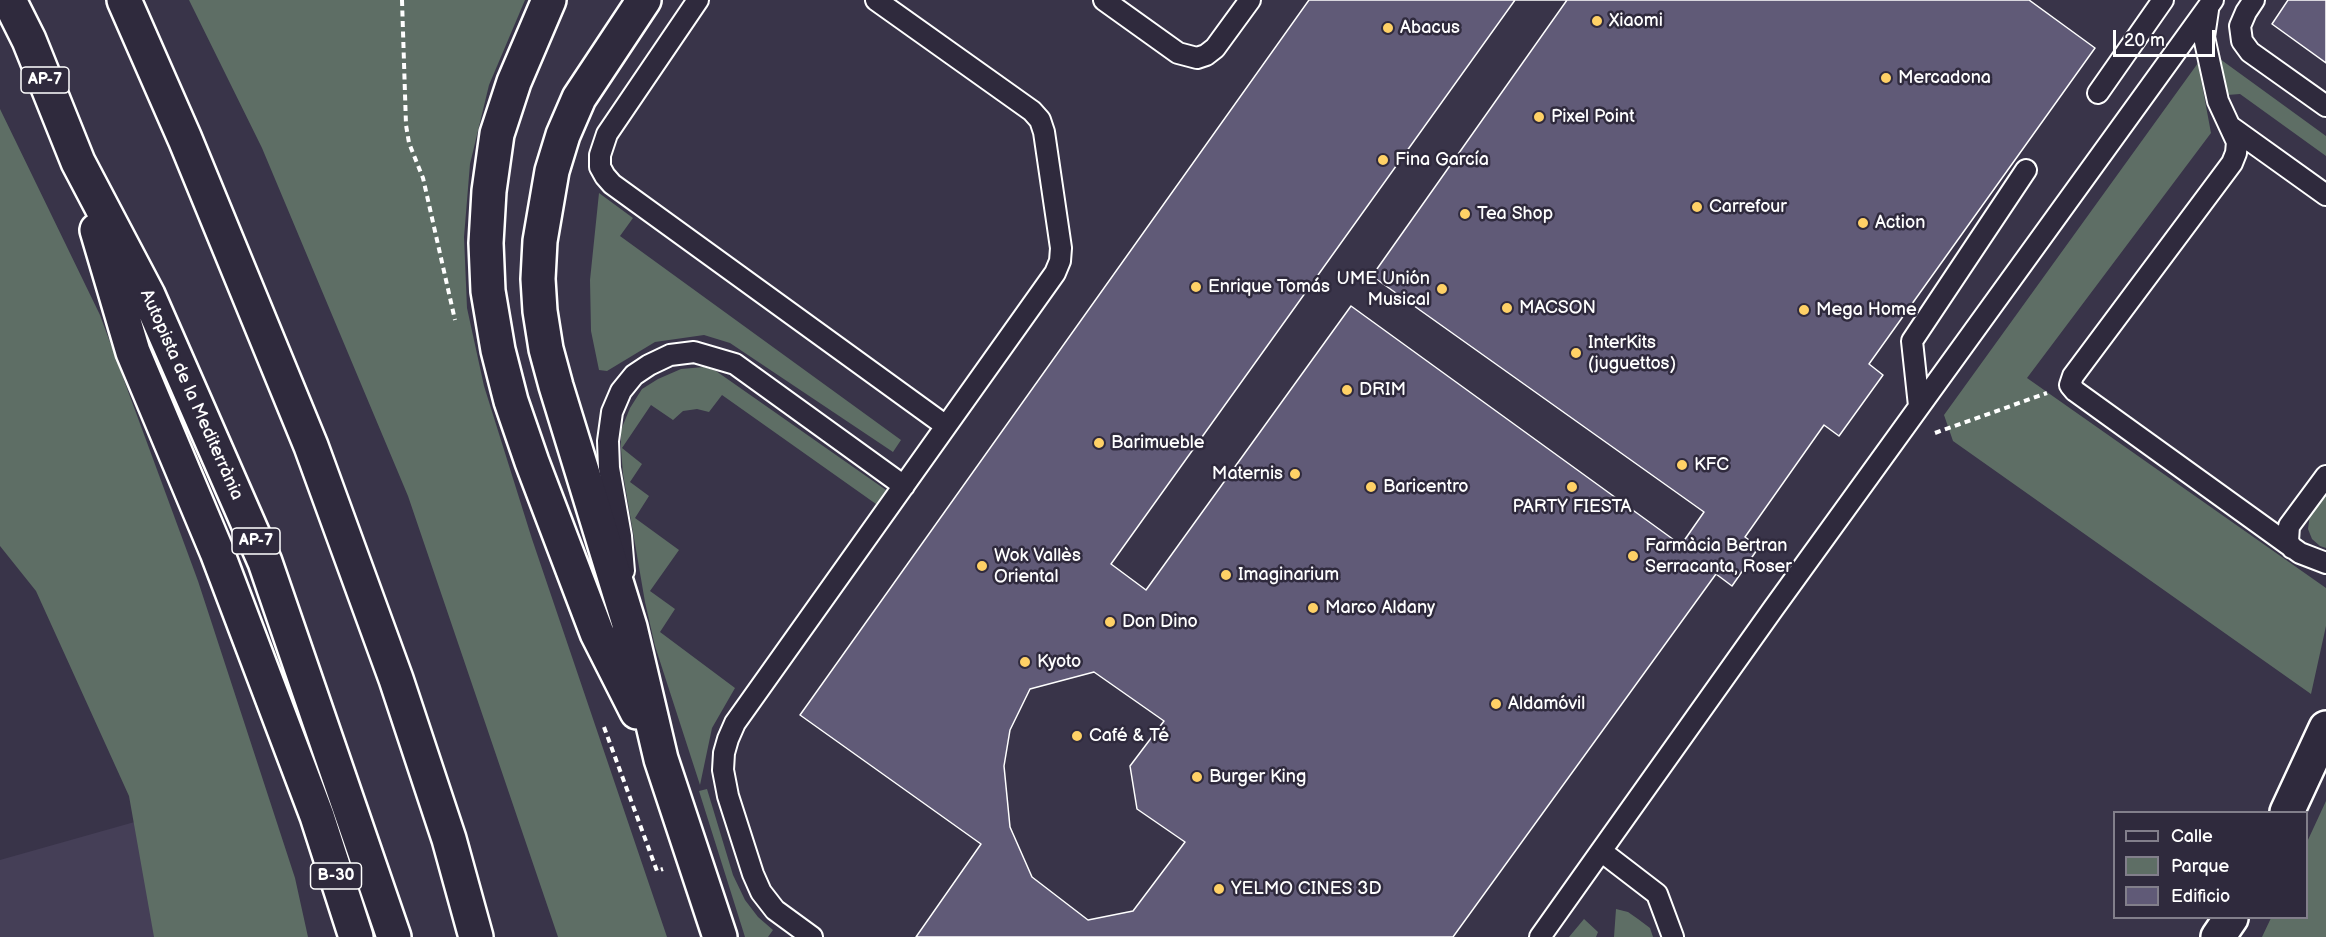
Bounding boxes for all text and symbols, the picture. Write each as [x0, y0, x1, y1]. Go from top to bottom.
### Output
place label: Xiaomi [1609, 10, 1663, 32]
marker: Xiaomi [1590, 14, 1604, 28]
place label: Abacus [1400, 17, 1460, 39]
scale bar [2116, 18, 2218, 56]
marker: Abacus [1381, 21, 1395, 35]
text: 20 m [2124, 30, 2165, 51]
road number: AP-7 [21, 67, 69, 93]
place label: Mercadona [1898, 67, 1991, 89]
marker: Mercadona [1879, 71, 1893, 85]
place label: Pixel Point [1551, 106, 1635, 128]
marker: Pixel Point [1532, 110, 1546, 124]
place label: Fina García [1395, 149, 1489, 171]
marker: Fina García [1376, 153, 1390, 167]
place label: Carrefour [1709, 196, 1787, 218]
marker: Carrefour [1690, 200, 1704, 214]
place label: Tea Shop [1477, 203, 1553, 225]
marker: Tea Shop [1458, 207, 1472, 221]
place label: Action [1875, 212, 1925, 234]
marker: Action [1856, 216, 1870, 230]
place label: UME Unión Musical [1337, 268, 1430, 310]
place label: Enrique Tomás [1208, 276, 1330, 298]
marker: Enrique Tomás [1189, 280, 1203, 294]
marker: UME Unión Musical [1435, 282, 1449, 296]
street label: Autopista de la Mediterrània [135, 286, 247, 504]
place label: MACSON [1519, 297, 1596, 319]
place label: Mega Home [1816, 299, 1917, 321]
marker: MACSON [1500, 301, 1514, 315]
marker: Mega Home [1797, 303, 1811, 317]
place label: InterKits (juguettos) [1588, 332, 1676, 374]
marker: InterKits (juguettos) [1569, 346, 1583, 360]
place label: DRIM [1359, 379, 1406, 401]
marker: DRIM [1340, 383, 1354, 397]
place label: Barimueble [1111, 432, 1204, 454]
marker: Barimueble [1092, 436, 1106, 450]
place label: KFC [1694, 454, 1729, 476]
marker: KFC [1675, 458, 1689, 472]
place label: Maternis [1212, 463, 1283, 485]
marker: Maternis [1288, 467, 1302, 481]
place label: Baricentro [1383, 476, 1469, 498]
marker: Baricentro [1364, 480, 1378, 494]
marker: PARTY FIESTA [1565, 480, 1579, 494]
place label: PARTY FIESTA [1513, 496, 1631, 518]
road number: AP-7 [232, 528, 280, 554]
place label: Farmàcia Bertran Serracanta, Roser [1645, 535, 1792, 578]
place label: Wok Vallès Oriental [994, 545, 1081, 588]
marker: Farmàcia Bertran Serracanta, Roser [1626, 549, 1640, 563]
marker: Wok Vallès Oriental [975, 559, 989, 573]
place label: Imaginarium [1238, 564, 1339, 586]
marker: Imaginarium [1219, 568, 1233, 582]
place label: Marco Aldany [1325, 597, 1435, 619]
marker: Marco Aldany [1306, 601, 1320, 615]
place label: Don Dino [1122, 611, 1198, 633]
marker: Don Dino [1103, 615, 1117, 629]
place label: Kyoto [1037, 651, 1081, 673]
marker: Kyoto [1018, 655, 1032, 669]
place label: Aldamóvil [1508, 693, 1585, 715]
marker: Aldamóvil [1489, 697, 1503, 711]
place label: Café & Té [1089, 725, 1169, 747]
marker: Café & Té [1070, 729, 1084, 743]
place label: Burger King [1209, 766, 1306, 788]
marker: Burger King [1190, 770, 1204, 784]
legend [2113, 811, 2308, 919]
text: Calle [2171, 826, 2213, 847]
text: Parque [2171, 856, 2229, 877]
road number: B-30 [310, 863, 362, 889]
place label: YELMO CINES 3D [1231, 878, 1382, 900]
marker: YELMO CINES 3D [1212, 882, 1226, 896]
text: Edificio [2171, 886, 2230, 907]

